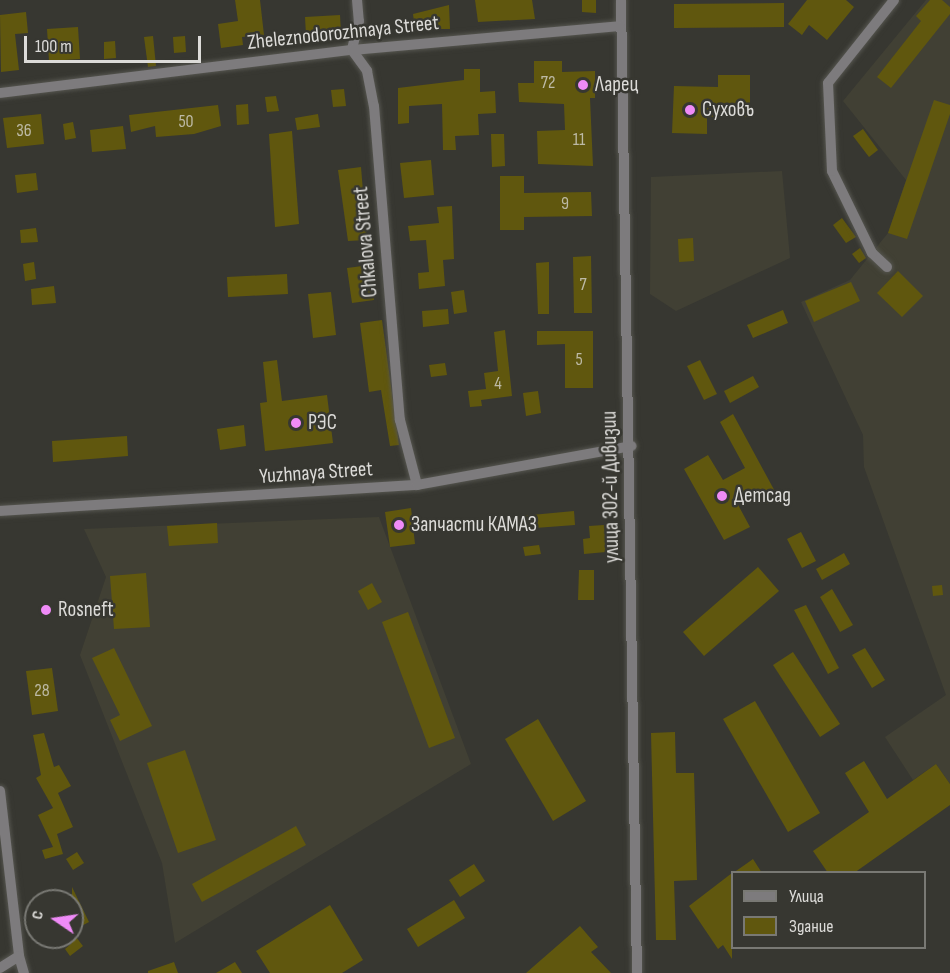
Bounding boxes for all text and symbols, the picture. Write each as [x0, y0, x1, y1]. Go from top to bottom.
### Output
street label: Zheleznodorozhnaya Street [246, 10, 440, 56]
scale bar [27, 24, 204, 62]
text: 100 m [35, 36, 72, 57]
house number: 72 [541, 72, 555, 94]
place label: Ларец [595, 72, 638, 98]
marker: Ларец [576, 78, 590, 92]
place label: Суховъ [702, 97, 754, 123]
marker: Суховъ [683, 103, 697, 117]
house number: 50 [178, 111, 194, 133]
house number: 36 [16, 120, 32, 142]
house number: 11 [573, 129, 585, 151]
street label: Chkalova Street [349, 185, 383, 299]
house number: 9 [561, 193, 569, 215]
house number: 7 [579, 274, 587, 296]
house number: 5 [575, 349, 583, 371]
house number: 4 [494, 373, 502, 395]
place label: РЭС [308, 410, 337, 436]
street label: улица 302-й Дивизии [597, 411, 625, 563]
marker: РЭС [289, 416, 303, 430]
street label: Yuzhnaya Street [258, 456, 374, 490]
place label: Детсад [734, 483, 791, 509]
marker: Детсад [715, 489, 729, 503]
place label: Запчасти КАМАЗ [411, 512, 537, 538]
marker: Запчасти КАМАЗ [392, 518, 406, 532]
place label: Rosneft [58, 597, 114, 623]
marker: Rosneft [39, 603, 53, 617]
house number: 28 [34, 680, 50, 702]
legend [731, 871, 926, 949]
text: Улица [789, 886, 824, 907]
north arrow [24, 889, 84, 949]
text: С [28, 909, 48, 921]
text: Здание [789, 916, 834, 937]

